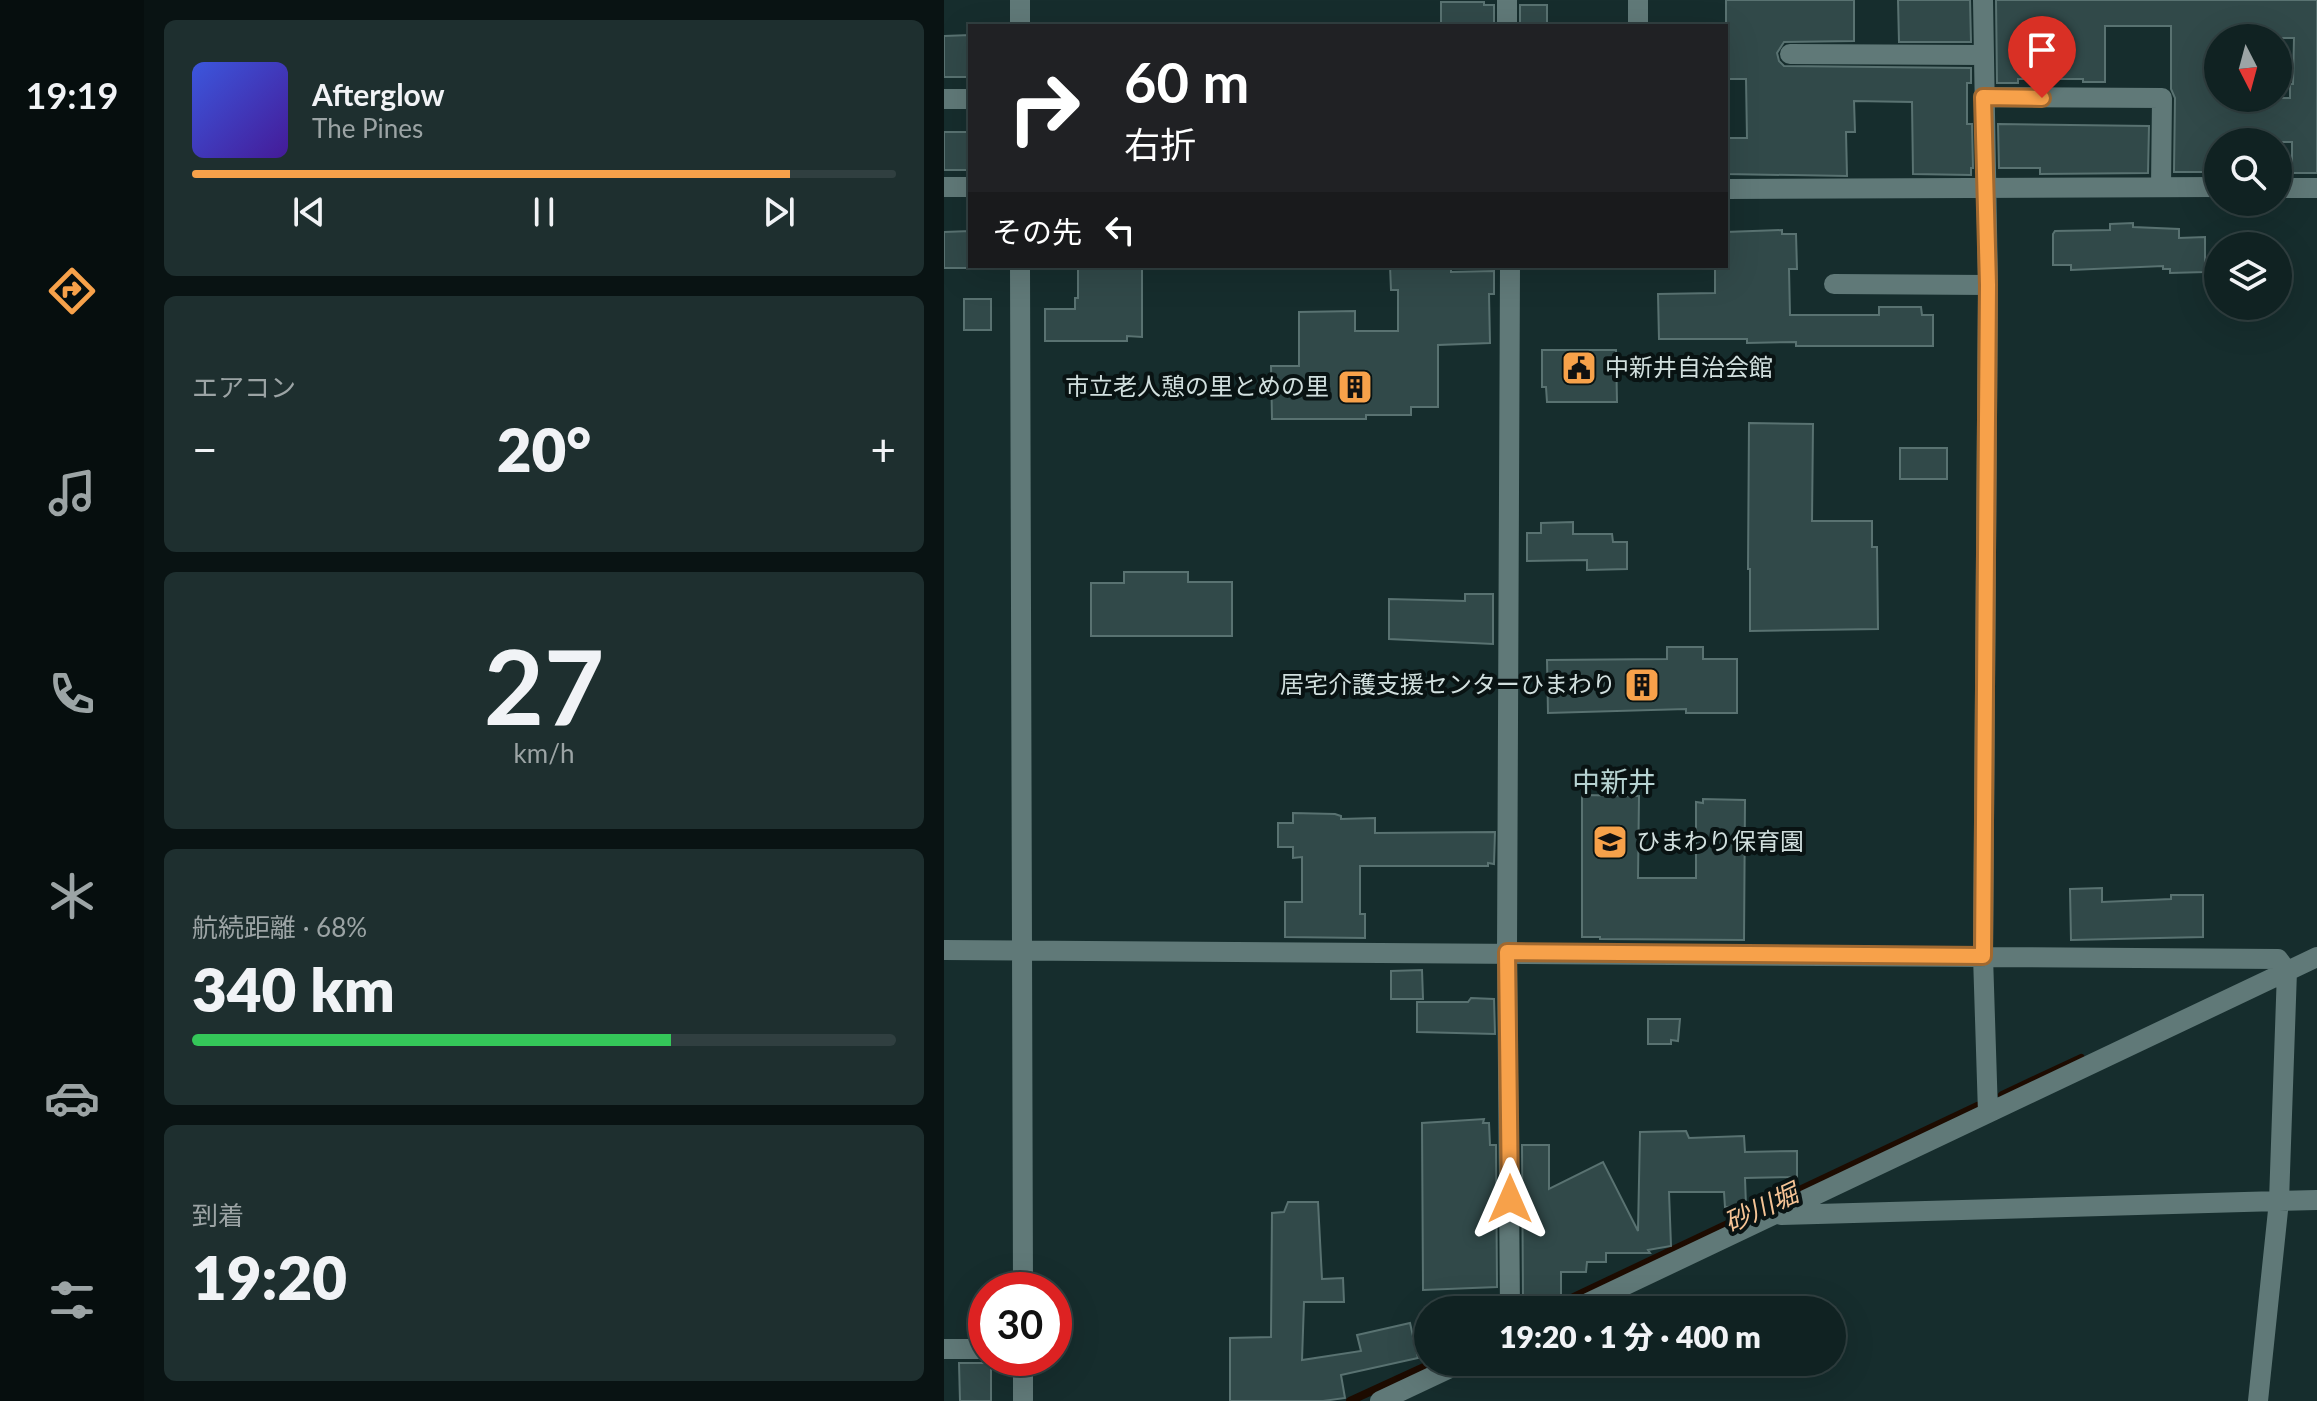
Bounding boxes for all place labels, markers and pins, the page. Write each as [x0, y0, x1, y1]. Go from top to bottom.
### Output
pin [2008, 16, 2076, 98]
public building icon: 中新井自治会館 [1560, 349, 1598, 387]
place label: 中新井自治会館 [1605, 352, 1773, 381]
building icon: 市立老人憩の里とめの里 [1336, 368, 1374, 406]
place label: 市立老人憩の里とめの里 [1065, 371, 1329, 400]
building icon: 居宅介護支援センターひまわり [1623, 666, 1661, 704]
place label: 居宅介護支援センターひまわり [1280, 669, 1616, 698]
school or university icon: ひまわり保育園 [1591, 823, 1629, 861]
place label: ひまわり保育園 [1636, 826, 1804, 855]

